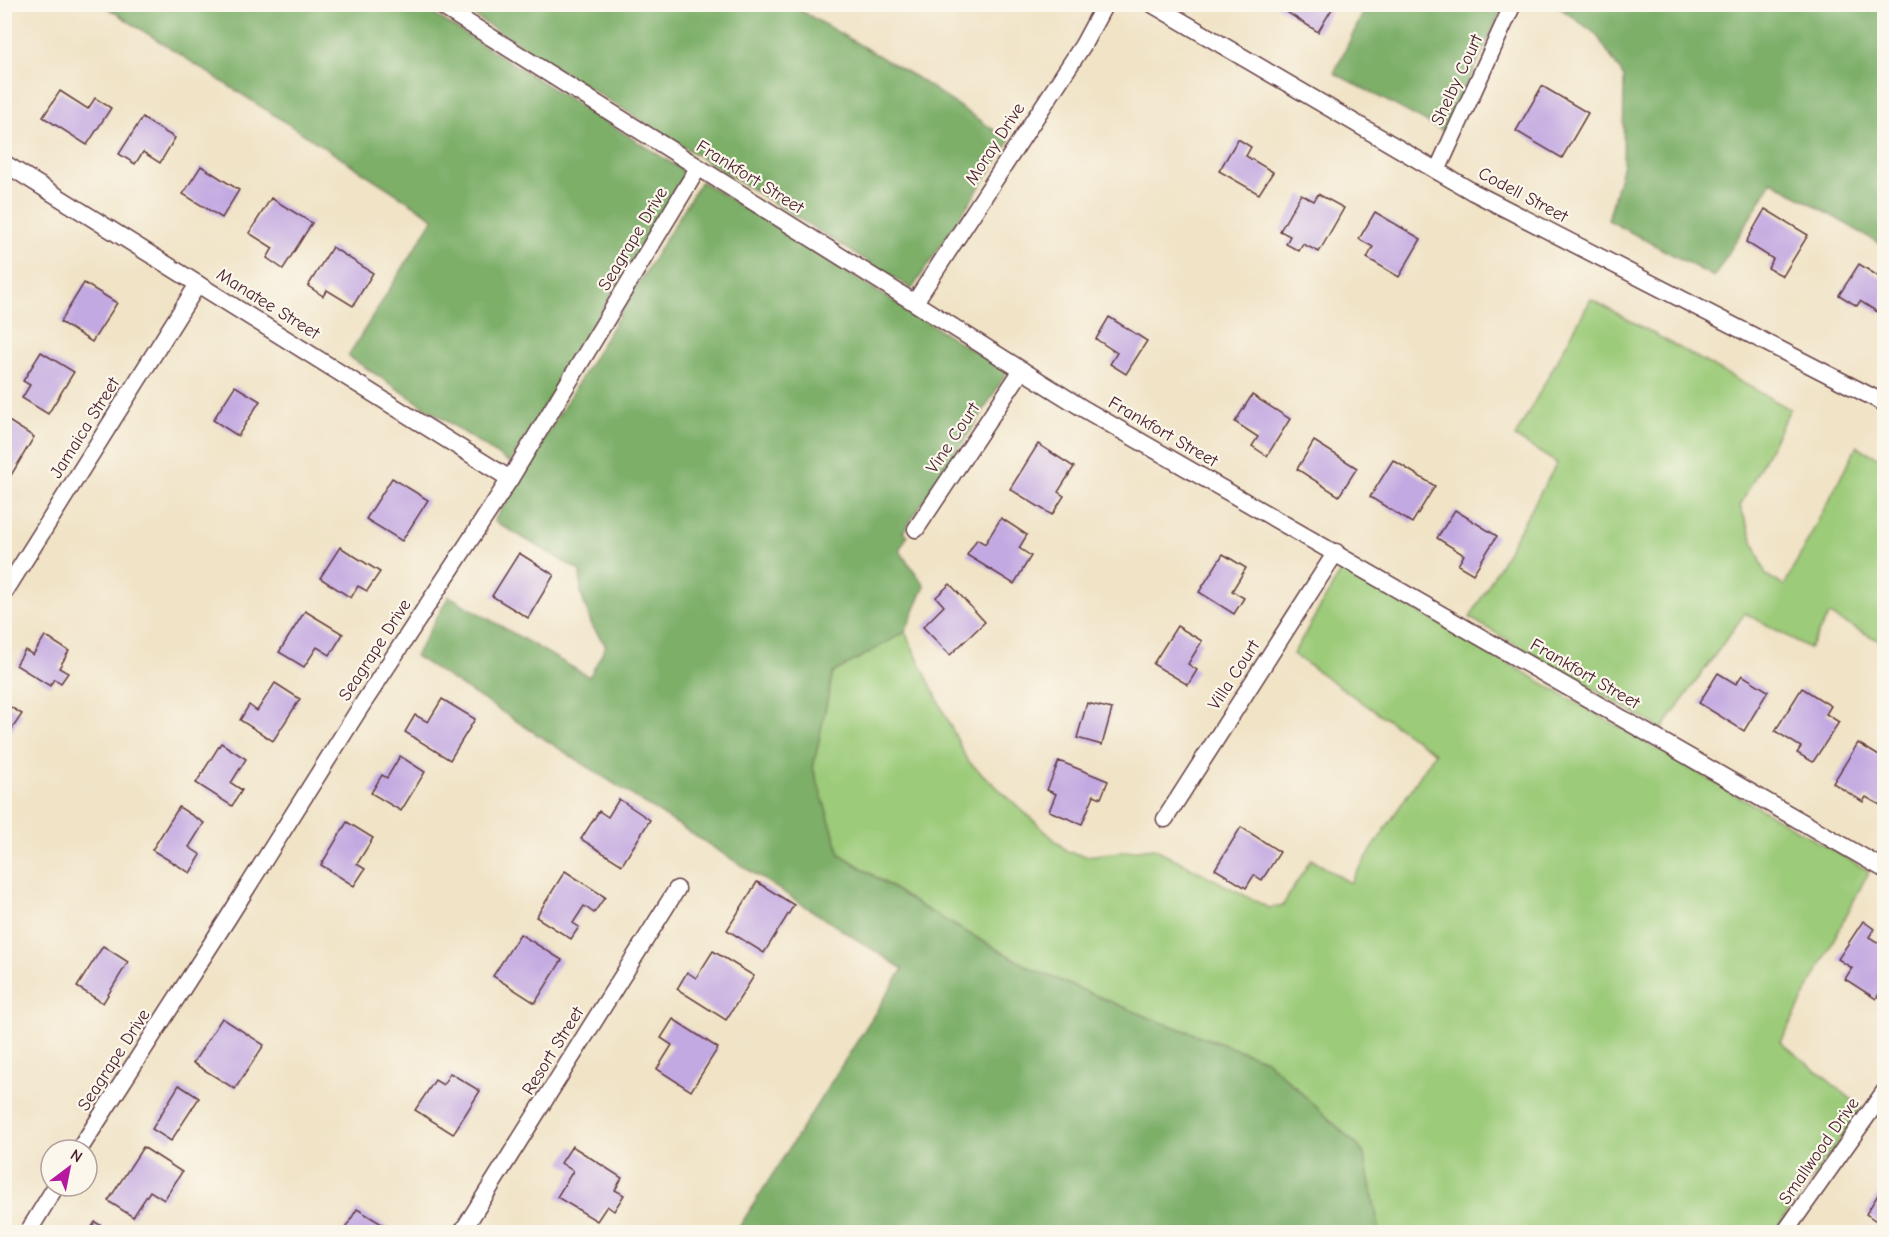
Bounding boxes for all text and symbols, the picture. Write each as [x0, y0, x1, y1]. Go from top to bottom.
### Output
street label: Shelby Court [1427, 30, 1488, 129]
street label: Moray Drive [961, 99, 1029, 189]
street label: Frankfort Street [692, 136, 808, 219]
street label: Codell Street [1475, 163, 1572, 228]
street label: Seagrape Drive [594, 183, 672, 295]
street label: Manatee Street [213, 264, 324, 344]
street label: Jamaica Street [46, 373, 125, 482]
street label: Frankfort Street [1105, 392, 1222, 472]
street label: Vine Court [922, 398, 985, 477]
street label: Seagrape Drive [334, 595, 416, 705]
street label: Frankfort Street [1527, 634, 1644, 714]
street label: Villa Court [1204, 635, 1265, 714]
street label: Resort Street [518, 1002, 589, 1099]
street label: Seagrape Drive [73, 1005, 155, 1115]
street label: Smallwood Drive [1774, 1093, 1864, 1209]
north arrow [39, 1138, 99, 1198]
text: N [67, 1146, 86, 1167]

